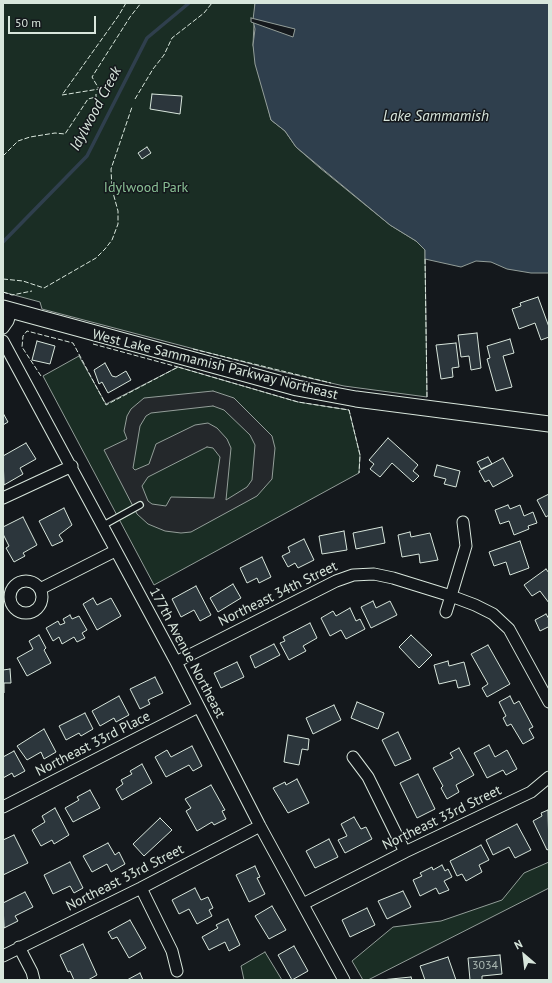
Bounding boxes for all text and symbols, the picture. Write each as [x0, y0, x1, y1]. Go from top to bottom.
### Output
scale bar [10, 8, 98, 34]
text: 50 m [15, 15, 41, 30]
water label: Idylwood Creek [66, 64, 126, 154]
water label: Lake Sammamish [383, 108, 489, 126]
park label: Idylwood Park [104, 180, 188, 196]
street label: West Lake Sammamish Parkway Northeast [90, 326, 340, 404]
street label: Northeast 34th Street [216, 558, 340, 630]
street label: 177th Avenue Northeast [145, 585, 229, 721]
street label: Northeast 33rd Place [33, 708, 153, 780]
street label: Northeast 33rd Street [380, 782, 504, 854]
street label: Northeast 33rd Street [63, 841, 187, 915]
north arrow [504, 935, 544, 975]
text: N [512, 937, 525, 952]
house number: 3034 [472, 959, 498, 973]

